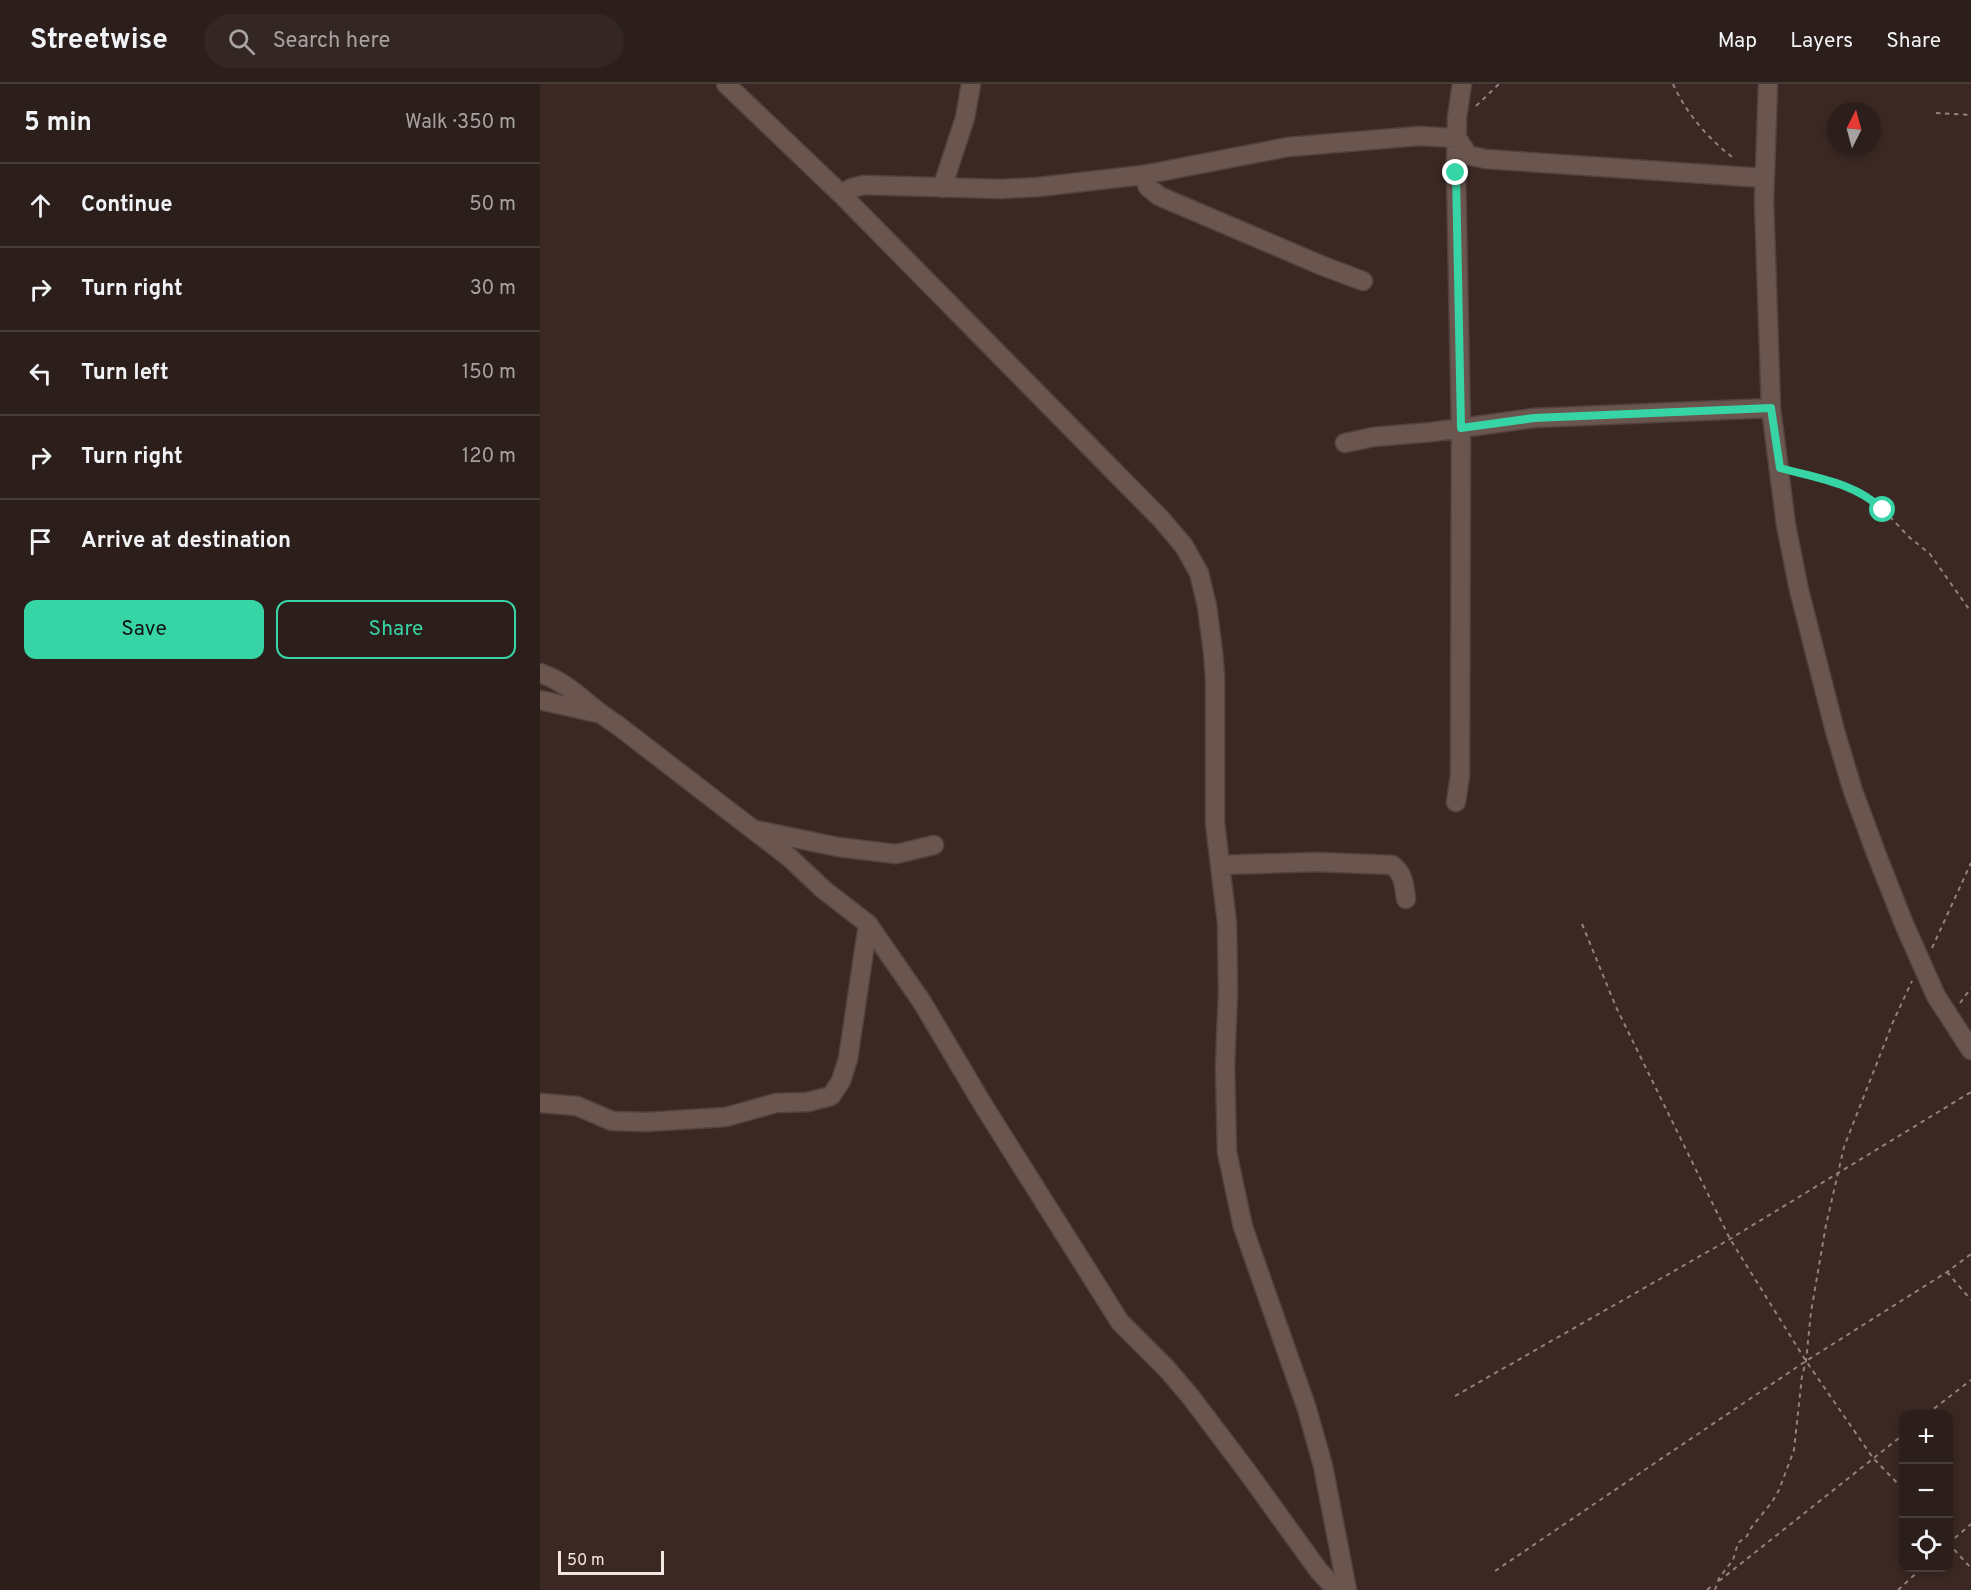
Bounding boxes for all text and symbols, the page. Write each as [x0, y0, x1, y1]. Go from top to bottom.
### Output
search box [204, 14, 624, 68]
text: Streetwise [30, 23, 168, 59]
icon: search [225, 25, 258, 58]
text: Search here [273, 28, 390, 55]
text: Map [1718, 28, 1757, 55]
text: Layers [1790, 28, 1853, 55]
text: Share [1886, 28, 1941, 55]
north arrow [1827, 102, 1881, 156]
text: 5 min [24, 107, 92, 140]
text: Walk · 350 m [405, 110, 516, 136]
route end [1442, 159, 1468, 185]
icon: ahead [24, 189, 57, 222]
text: Continue [81, 192, 172, 219]
text: 50 m [469, 192, 516, 218]
icon: right [24, 273, 57, 306]
text: Turn right [81, 276, 183, 303]
text: 30 m [470, 276, 516, 302]
icon: left [24, 357, 57, 390]
text: Turn left [81, 360, 169, 387]
text: 150 m [462, 360, 516, 386]
icon: right [24, 441, 57, 474]
text: Turn right [81, 444, 183, 471]
text: 120 m [462, 444, 516, 470]
route start [1869, 496, 1895, 522]
icon: arrive [24, 525, 57, 558]
text: Arrive at destination [81, 528, 291, 555]
button: Save [24, 600, 264, 659]
button: Share [276, 600, 516, 659]
map controls [1899, 1410, 1953, 1572]
button: + [1899, 1410, 1953, 1464]
button: − [1899, 1464, 1953, 1518]
button: locate [1899, 1518, 1953, 1572]
scale bar [558, 1548, 664, 1576]
text: 50 m [567, 1551, 605, 1571]

